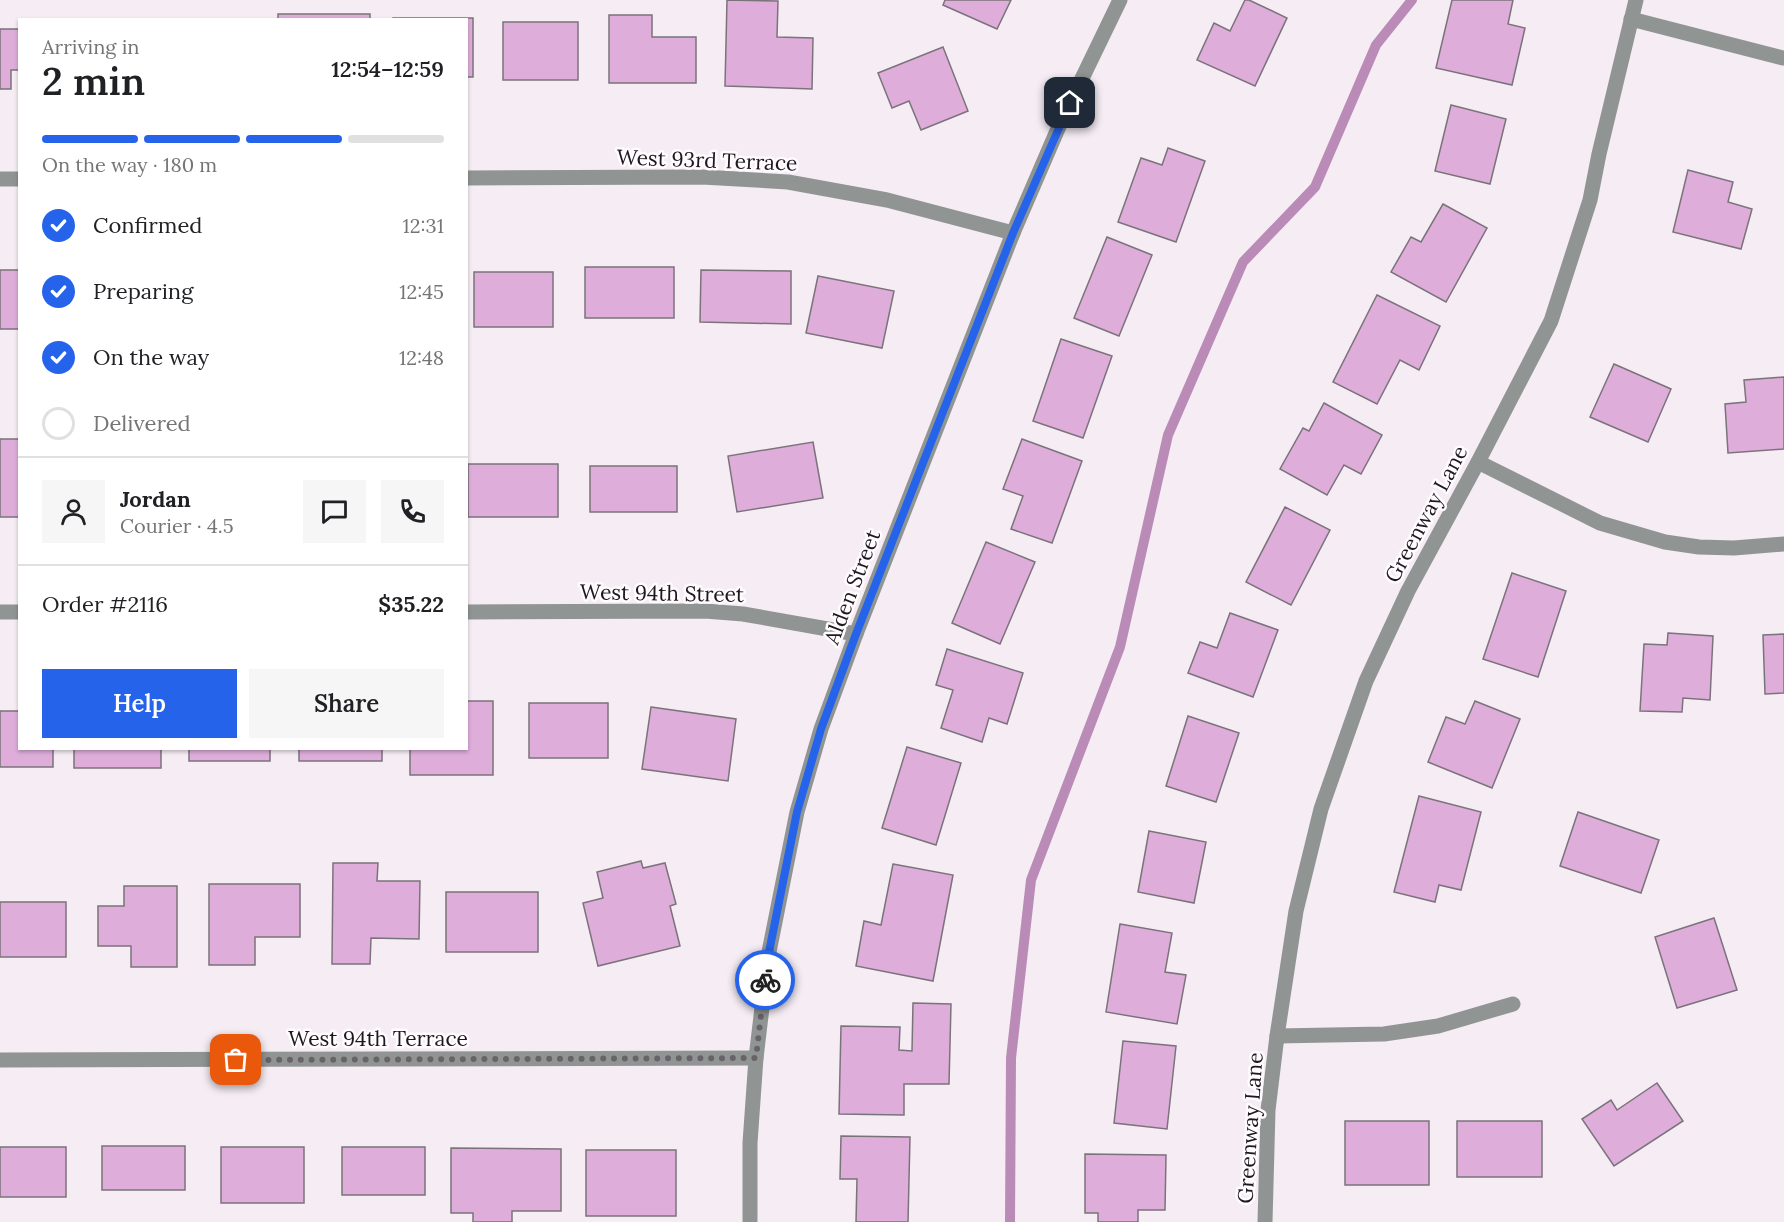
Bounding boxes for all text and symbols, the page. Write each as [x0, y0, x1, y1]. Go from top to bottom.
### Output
text: Arriving in [42, 34, 139, 59]
text: 12:54–12:59 [331, 55, 444, 83]
text: 2 min [42, 56, 145, 106]
pin [1044, 77, 1095, 128]
icon: home [1053, 86, 1086, 119]
street label: West 93rd Terrace [616, 143, 798, 177]
text: On the way · 180 m [42, 152, 217, 177]
icon: check [42, 209, 75, 242]
text: Confirmed [93, 211, 202, 239]
text: 12:31 [403, 213, 444, 238]
icon: check [42, 275, 75, 308]
text: Preparing [93, 277, 193, 305]
text: 12:45 [399, 279, 444, 304]
icon: check [42, 341, 75, 374]
text: On the way [93, 343, 209, 371]
text: 12:48 [399, 345, 444, 370]
text: Delivered [93, 409, 191, 437]
street label: Greenway Lane [1379, 441, 1473, 587]
button: person [42, 480, 105, 543]
button: chat [303, 480, 366, 543]
button: phone [381, 480, 444, 543]
text: Jordan [120, 485, 191, 513]
text: Courier · 4.5 [120, 513, 234, 538]
street label: Alden Street [817, 525, 887, 649]
street label: West 94th Street [580, 578, 745, 608]
text: Order #2116 [42, 590, 168, 618]
text: $35.22 [378, 590, 444, 618]
button: Help [42, 669, 237, 738]
button: Share [249, 669, 444, 738]
courier [735, 950, 795, 1010]
icon: bike [749, 964, 782, 997]
street label: West 94th Terrace [288, 1025, 468, 1052]
pin [210, 1034, 261, 1085]
icon: bag [219, 1043, 252, 1076]
street label: Greenway Lane [1231, 1052, 1269, 1204]

